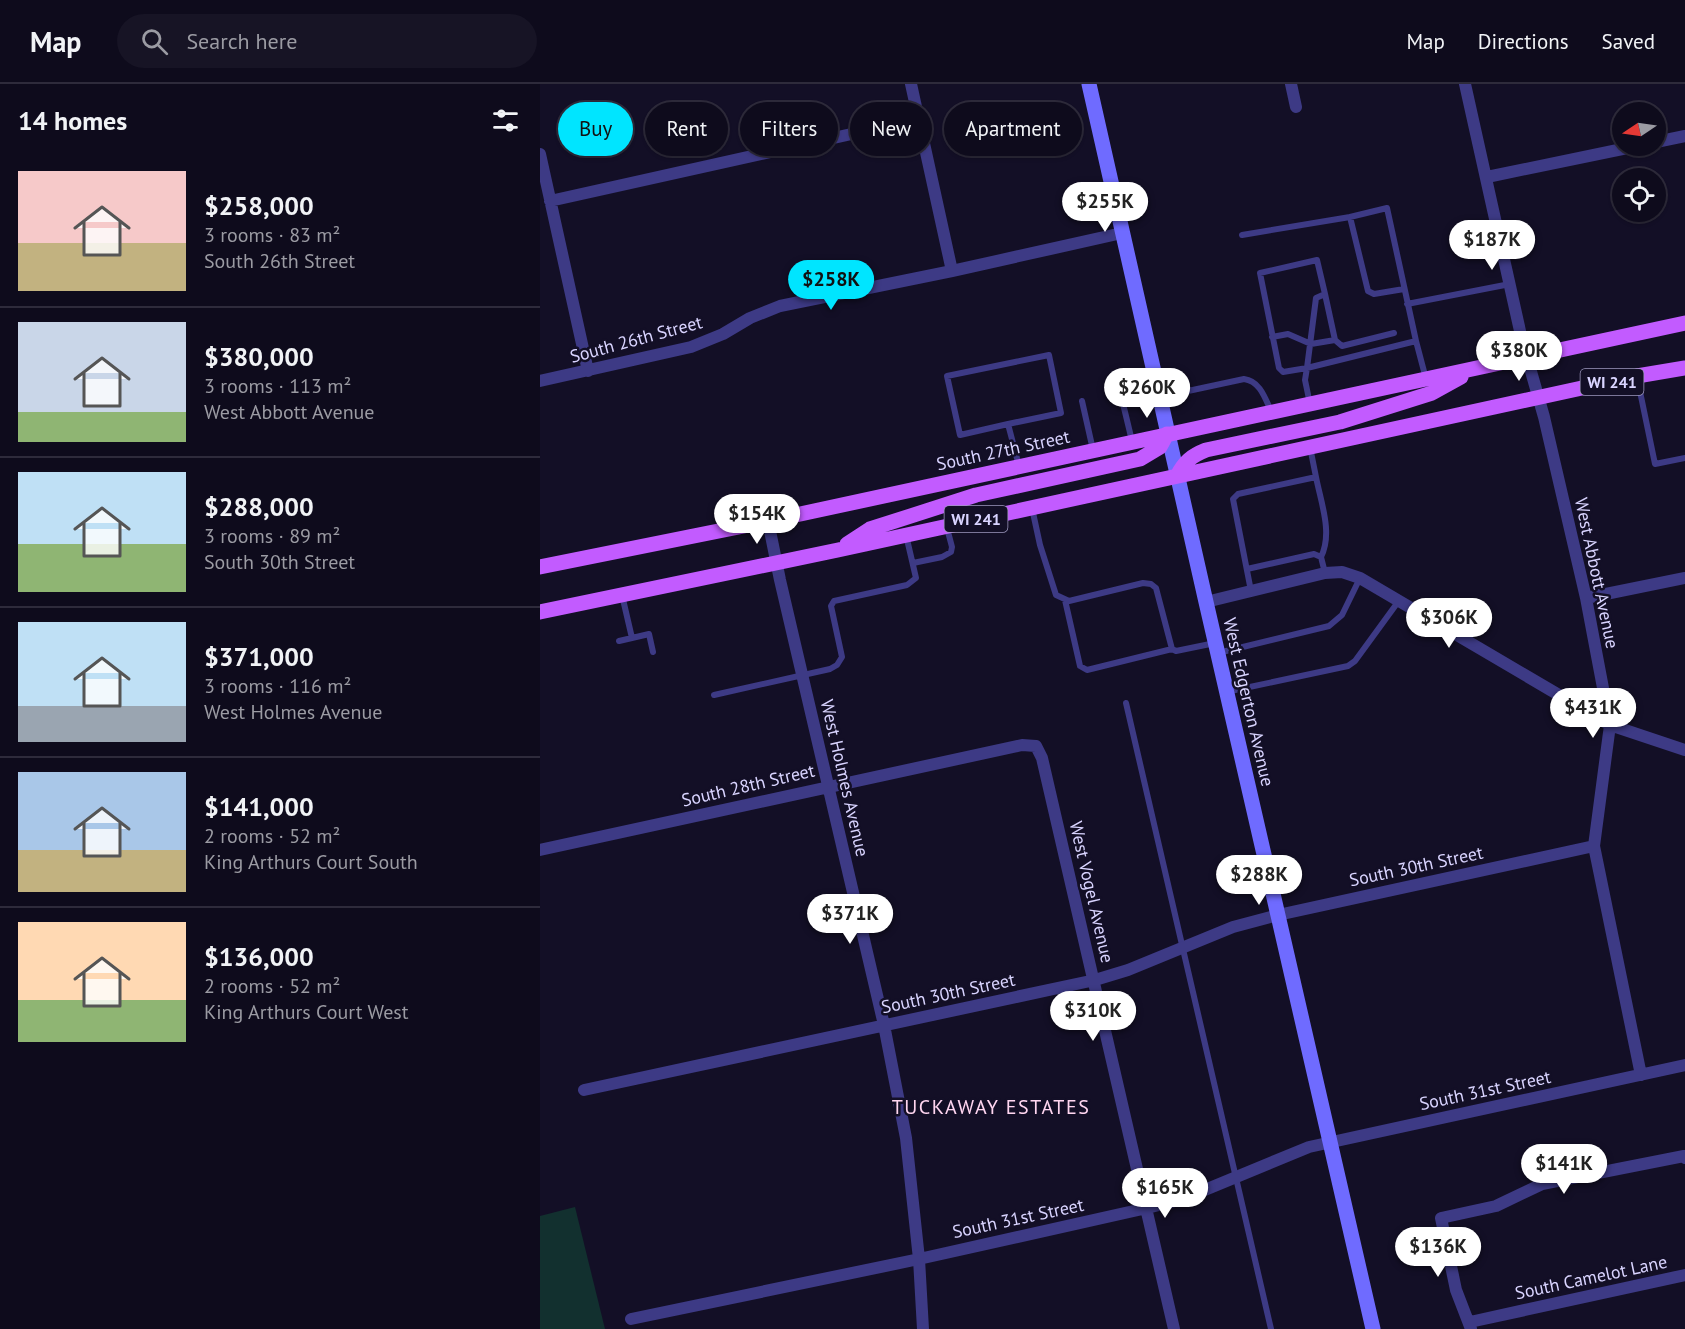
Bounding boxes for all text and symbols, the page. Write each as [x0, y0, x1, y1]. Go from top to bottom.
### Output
search box [117, 14, 537, 68]
text: Map [30, 23, 81, 60]
icon: search [138, 25, 171, 58]
text: Search here [186, 27, 297, 55]
text: Map [1406, 28, 1445, 55]
text: Directions [1478, 28, 1569, 55]
text: Saved [1602, 28, 1655, 55]
chip: Buy [558, 102, 633, 156]
chip: Rent [645, 102, 728, 156]
chip: Filters [740, 102, 838, 156]
chip: New [850, 102, 932, 156]
chip: Apartment [944, 102, 1082, 156]
north arrow [1612, 102, 1666, 156]
map controls [1612, 102, 1666, 222]
text: 14 homes [18, 104, 127, 137]
icon: filters [489, 104, 522, 137]
button: locate [1612, 168, 1666, 222]
pin: $255K [1063, 182, 1147, 233]
text: $255K [1076, 188, 1134, 214]
text: $258,000 [204, 189, 314, 222]
icon: home [66, 195, 138, 267]
pin: $187K [1450, 220, 1534, 271]
text: 3 rooms · 83 m² [204, 222, 340, 248]
text: $187K [1463, 226, 1521, 252]
text: South 26th Street [204, 248, 355, 274]
pin: $258K [789, 260, 873, 311]
text: $258K [802, 266, 860, 292]
street label: South 26th Street [567, 310, 705, 368]
pin: $380K [1477, 331, 1561, 382]
text: $380K [1490, 337, 1548, 363]
text: $380,000 [204, 340, 314, 373]
icon: home [66, 346, 138, 418]
pin: $260K [1105, 368, 1189, 419]
road number: WI 241 [1580, 369, 1644, 395]
text: 3 rooms · 113 m² [204, 373, 351, 399]
text: $260K [1118, 374, 1176, 400]
text: West Abbott Avenue [204, 399, 375, 425]
street label: South 27th Street [934, 425, 1072, 475]
text: $288,000 [204, 490, 314, 523]
pin: $154K [715, 494, 799, 545]
icon: home [66, 496, 138, 568]
street label: West Abbott Avenue [1570, 496, 1624, 650]
text: $154K [728, 500, 786, 526]
road number: WI 241 [944, 506, 1008, 532]
text: 3 rooms · 89 m² [204, 523, 340, 549]
text: South 30th Street [204, 549, 355, 575]
pin: $306K [1407, 598, 1491, 649]
text: $306K [1420, 604, 1478, 630]
street label: West Edgerton Avenue [1218, 615, 1280, 789]
text: $371,000 [204, 640, 314, 673]
icon: home [66, 646, 138, 718]
text: 3 rooms · 116 m² [204, 673, 351, 699]
pin: $431K [1551, 688, 1635, 739]
text: $431K [1564, 694, 1622, 720]
street label: West Holmes Avenue [816, 697, 874, 859]
text: West Holmes Avenue [204, 699, 382, 725]
street label: South 28th Street [679, 758, 817, 812]
text: $141,000 [204, 790, 314, 823]
icon: home [66, 796, 138, 868]
street label: West Vogel Avenue [1065, 819, 1119, 965]
text: 2 rooms · 52 m² [204, 823, 340, 849]
street label: South 30th Street [1347, 841, 1485, 891]
text: King Arthurs Court South [204, 849, 418, 875]
pin: $288K [1217, 855, 1301, 906]
text: $288K [1230, 861, 1288, 887]
pin: $371K [808, 894, 892, 945]
text: $371K [821, 900, 879, 926]
text: $136,000 [204, 940, 314, 973]
icon: home [66, 946, 138, 1018]
street label: South 30th Street [879, 968, 1017, 1018]
text: 2 rooms · 52 m² [204, 973, 340, 999]
pin: $310K [1051, 991, 1135, 1042]
text: $310K [1064, 997, 1122, 1023]
text: King Arthurs Court West [204, 999, 409, 1025]
street label: South 31st Street [1417, 1065, 1553, 1115]
district label: TUCKAWAY ESTATES [892, 1094, 1090, 1120]
pin: $141K [1522, 1144, 1606, 1195]
text: $141K [1535, 1150, 1593, 1176]
pin: $165K [1123, 1168, 1207, 1219]
text: $165K [1136, 1174, 1194, 1200]
street label: South 31st Street [950, 1193, 1086, 1243]
pin: $136K [1396, 1227, 1480, 1278]
text: $136K [1409, 1233, 1467, 1259]
street label: South Camelot Lane [1513, 1250, 1669, 1304]

